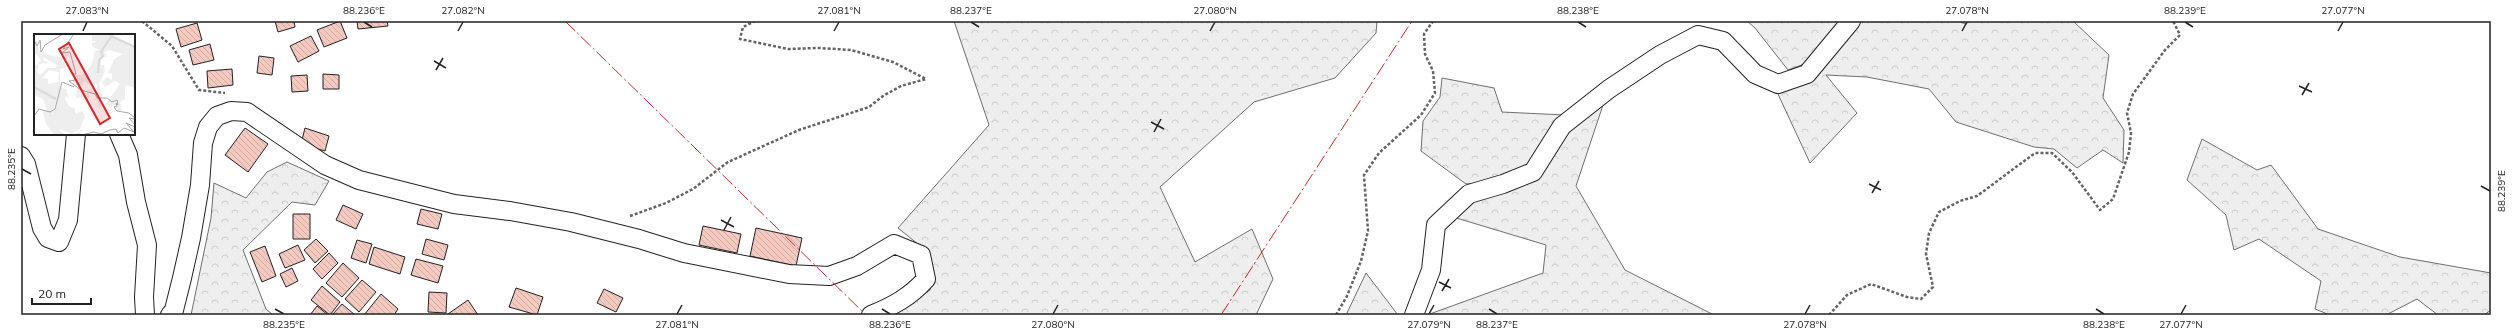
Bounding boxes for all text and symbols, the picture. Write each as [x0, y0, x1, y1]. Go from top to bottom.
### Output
text: 27.083°N [65, 4, 109, 17]
text: 88.236°E [343, 4, 385, 17]
text: 27.082°N [441, 4, 485, 17]
text: 27.081°N [817, 4, 861, 17]
text: 88.237°E [950, 4, 992, 17]
text: 27.080°N [1193, 4, 1237, 17]
text: 88.238°E [1557, 4, 1599, 17]
text: 27.078°N [1945, 4, 1989, 17]
text: 88.239°E [2164, 4, 2206, 17]
text: 27.077°N [2321, 4, 2365, 17]
inset map [34, 34, 135, 135]
text: 88.235°E [5, 148, 18, 190]
text: 88.239°E [2495, 170, 2508, 212]
scale bar [32, 280, 91, 306]
text: 20 m [38, 286, 66, 301]
text: 88.235°E [263, 318, 305, 331]
text: 27.081°N [655, 318, 699, 331]
text: 88.236°E [869, 318, 911, 331]
text: 27.080°N [1031, 318, 1075, 331]
text: 27.079°N [1407, 318, 1451, 331]
text: 88.237°E [1476, 318, 1518, 331]
text: 27.078°N [1783, 318, 1827, 331]
text: 88.238°E [2083, 318, 2125, 331]
text: 27.077°N [2159, 318, 2203, 331]

